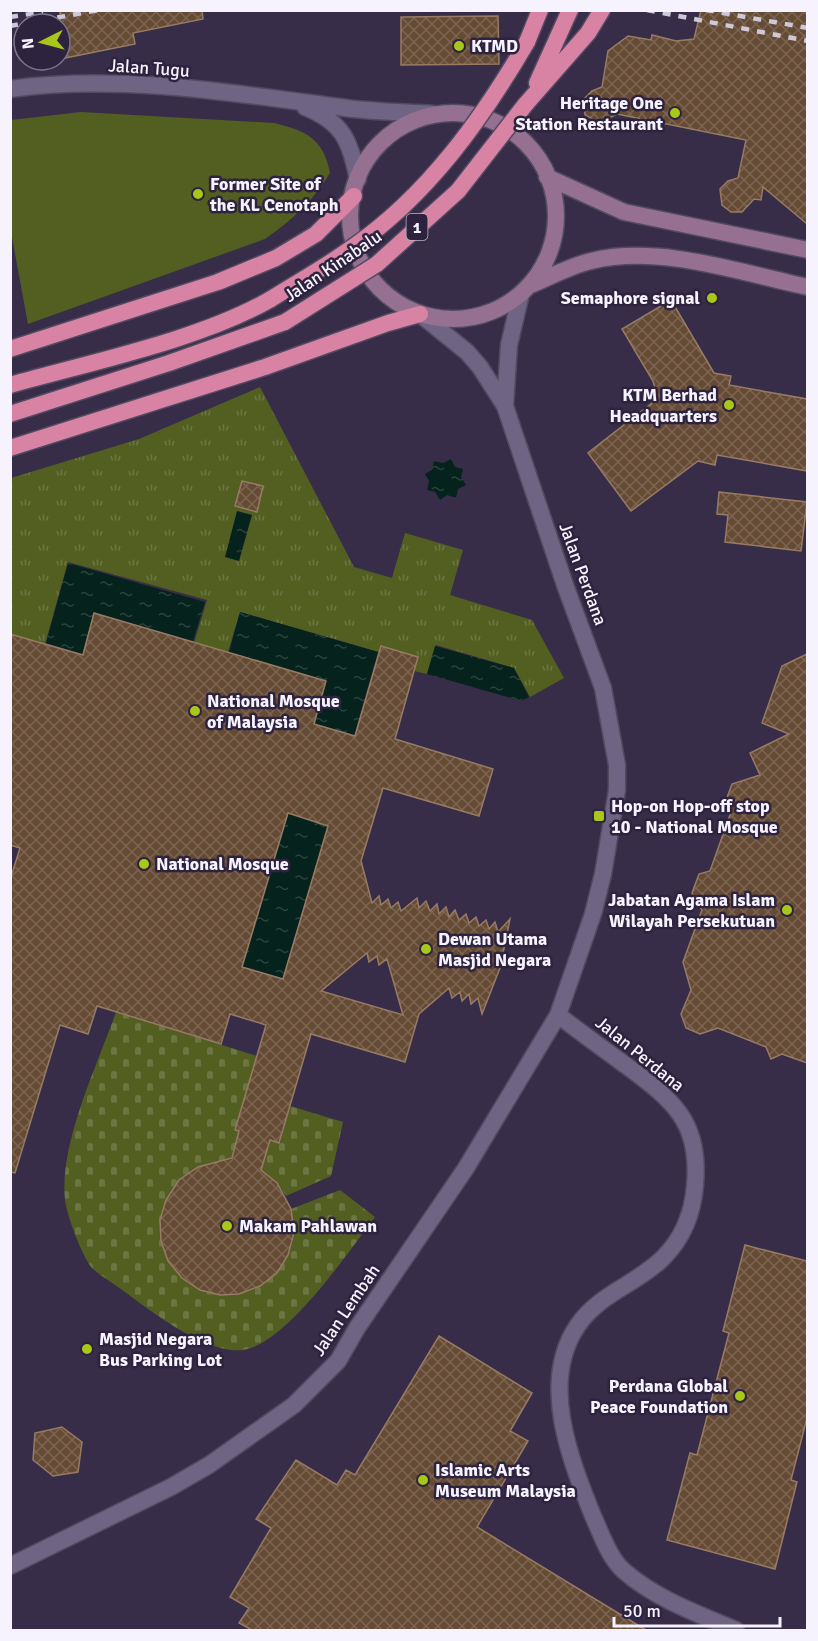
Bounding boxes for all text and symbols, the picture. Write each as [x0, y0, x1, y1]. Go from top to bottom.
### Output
north arrow [12, 12, 72, 72]
place label: KTMD [471, 35, 518, 57]
text: N [18, 37, 39, 50]
marker: KTMD [452, 39, 466, 53]
street label: Jalan Tugu [108, 54, 190, 82]
place label: Heritage One Station Restaurant [515, 92, 663, 135]
marker: Heritage One Station Restaurant [668, 106, 682, 120]
place label: Former Site of the KL Cenotaph [209, 173, 339, 216]
marker: Former Site of the KL Cenotaph [191, 187, 205, 201]
road number: 1 [406, 214, 428, 240]
street label: Jalan Kinabalu [280, 225, 386, 307]
place label: Semaphore signal [561, 287, 700, 309]
marker: Semaphore signal [705, 291, 719, 305]
place label: KTM Berhad Headquarters [610, 384, 717, 427]
marker: KTM Berhad Headquarters [722, 398, 736, 412]
street label: Jalan Perdana [554, 520, 612, 628]
place label: National Mosque of Malaysia [207, 690, 340, 733]
marker: National Mosque of Malaysia [188, 704, 202, 718]
place label: Hop-on Hop-off stop 10 - National Mosque [611, 795, 778, 838]
marker: Hop-on Hop-off stop 10 - National Mosque [592, 809, 606, 823]
place label: National Mosque [156, 853, 289, 875]
marker: National Mosque [137, 857, 151, 871]
place label: Jabatan Agama Islam Wilayah Persekutuan [608, 889, 775, 932]
marker: Jabatan Agama Islam Wilayah Persekutuan [780, 903, 794, 917]
place label: Dewan Utama Masjid Negara [438, 928, 551, 971]
marker: Dewan Utama Masjid Negara [419, 942, 433, 956]
street label: Jalan Perdana [591, 1012, 689, 1096]
place label: Makam Pahlawan [239, 1215, 377, 1237]
marker: Makam Pahlawan [220, 1219, 234, 1233]
street label: Jalan Lembah [307, 1260, 385, 1360]
place label: Masjid Negara Bus Parking Lot [99, 1328, 222, 1371]
marker: Masjid Negara Bus Parking Lot [80, 1342, 94, 1356]
place label: Perdana Global Peace Foundation [590, 1375, 728, 1418]
marker: Perdana Global Peace Foundation [733, 1389, 747, 1403]
place label: Islamic Arts Museum Malaysia [435, 1459, 576, 1502]
marker: Islamic Arts Museum Malaysia [416, 1473, 430, 1487]
scale bar [614, 1590, 780, 1628]
text: 50 m [623, 1600, 661, 1622]

